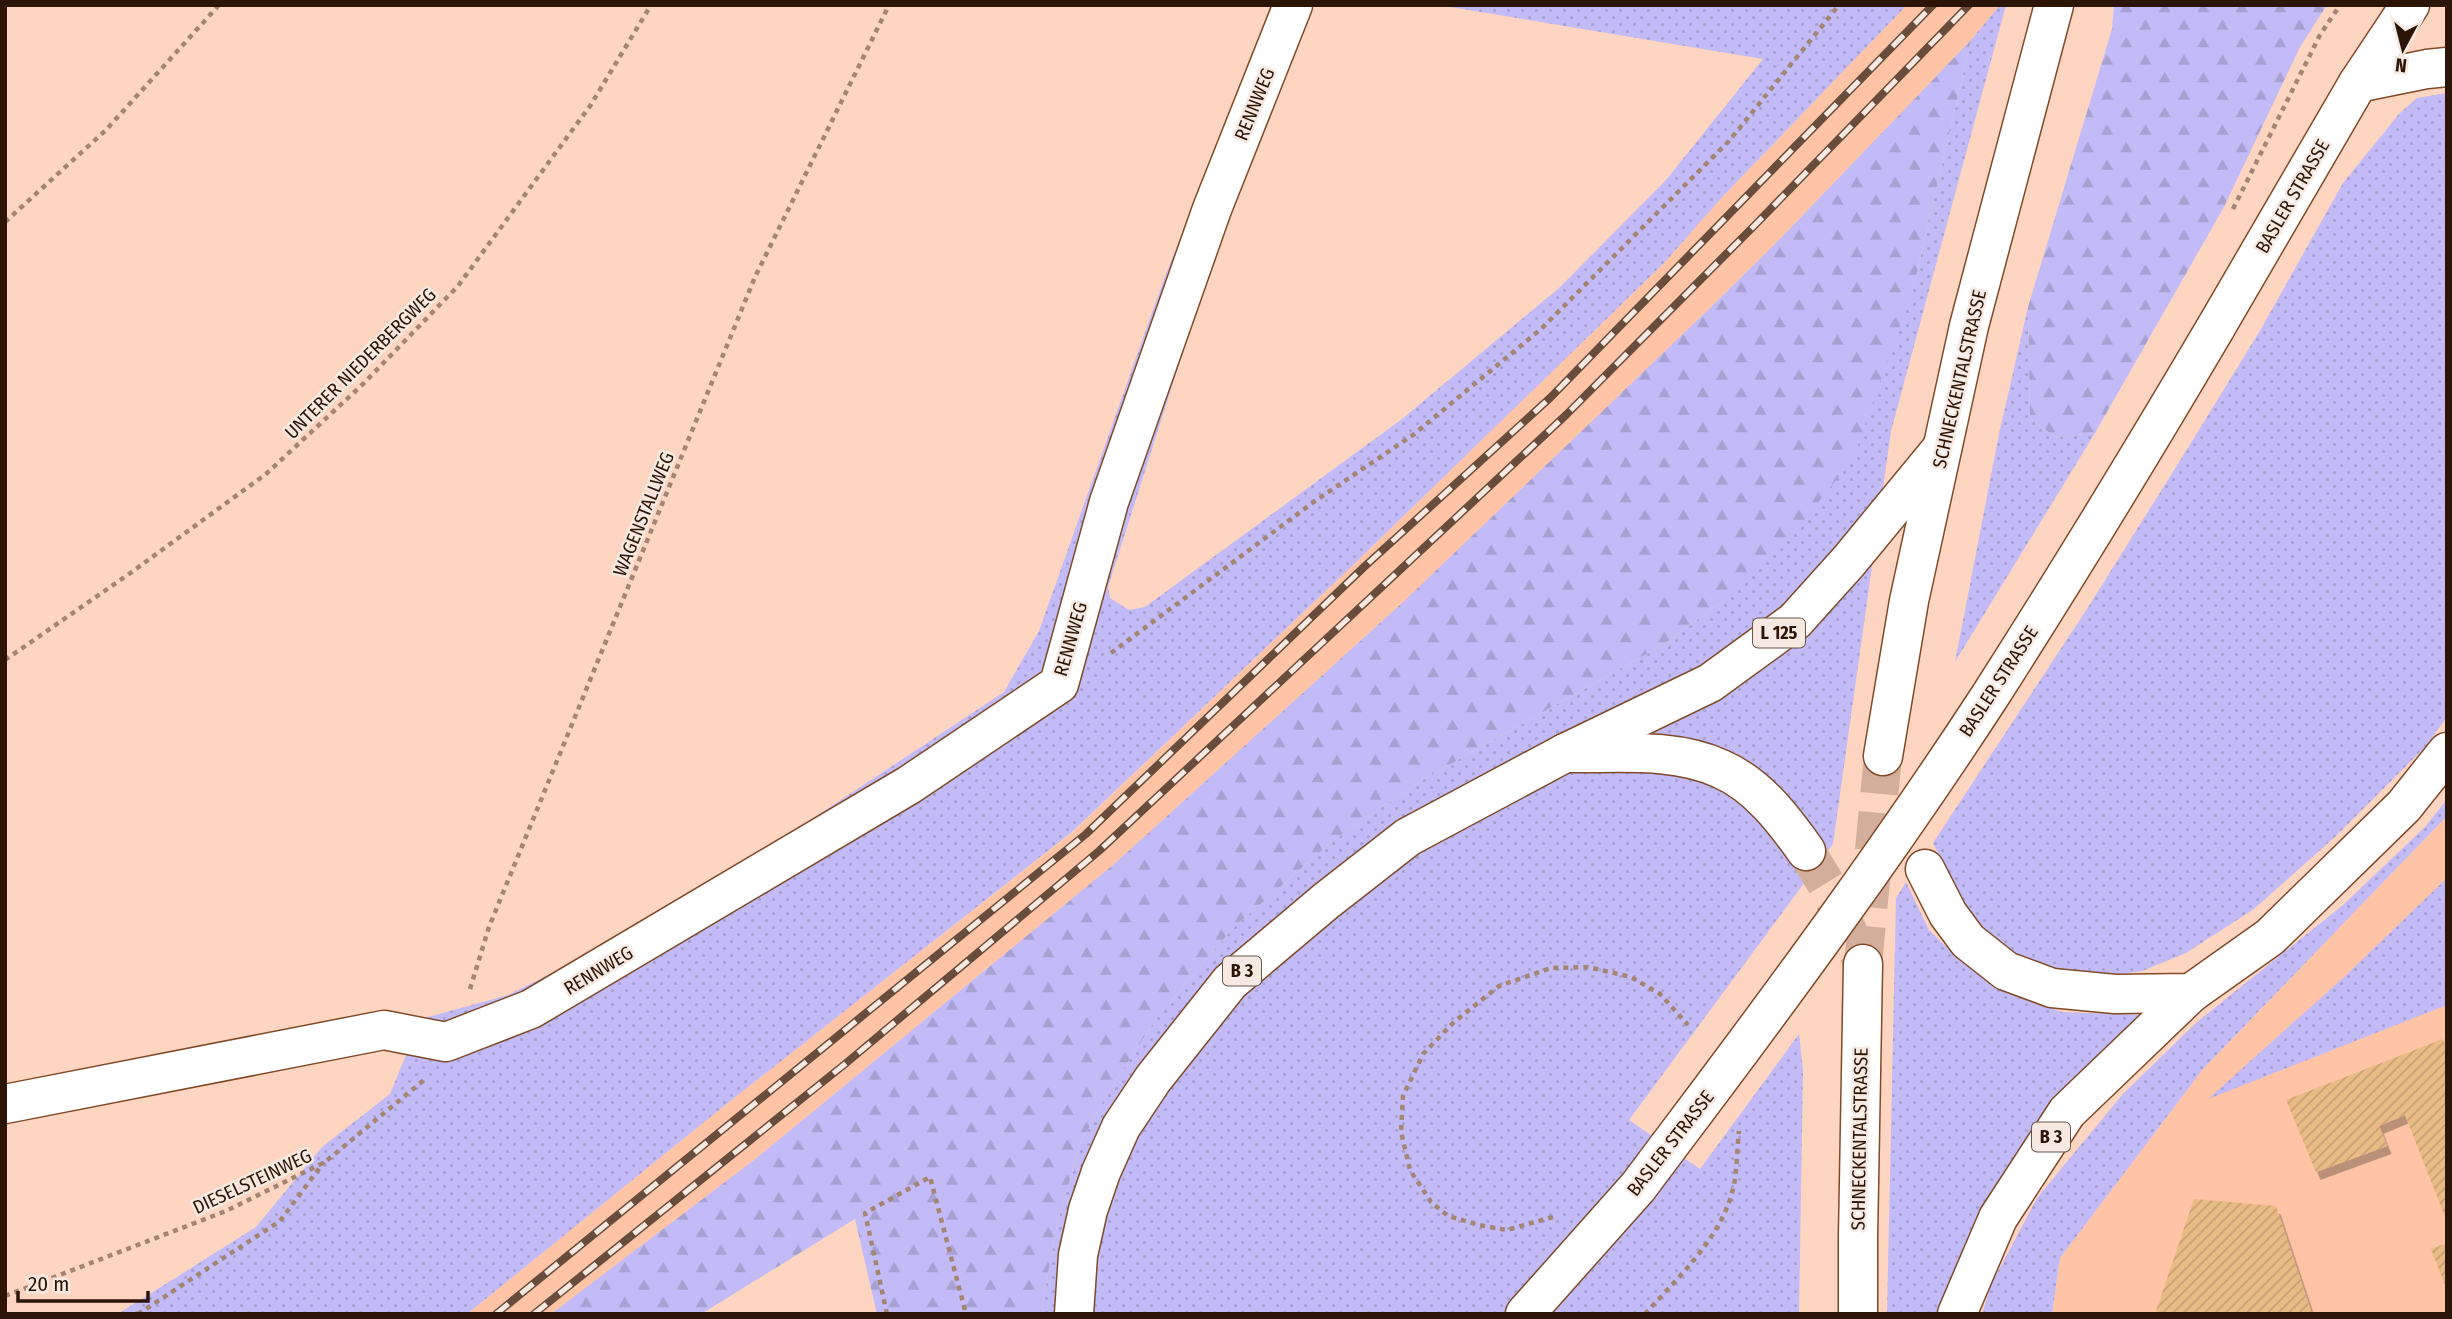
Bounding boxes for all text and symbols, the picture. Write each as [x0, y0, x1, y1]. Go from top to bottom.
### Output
north arrow [2368, 14, 2438, 84]
text: N [2394, 53, 2408, 77]
street label: RENNWEG [1230, 65, 1279, 144]
street label: BASLER STRASSE [2251, 135, 2334, 257]
street label: UNTERER NIEDERBERGWEG [280, 283, 441, 444]
street label: SCHNECKENTALSTRASSE [1928, 287, 1991, 471]
street label: WAGENSTALLWEG [608, 449, 679, 580]
street label: RENNWEG [1049, 599, 1092, 679]
road number: L 125 [1753, 618, 1805, 648]
street label: BASLER STRASSE [1954, 621, 2043, 741]
street label: RENNWEG [560, 941, 637, 1000]
road number: B 3 [1223, 956, 1261, 986]
street label: SCHNECKENTALSTRASSE [1846, 1047, 1873, 1231]
street label: BASLER STRASSE [1622, 1086, 1719, 1201]
road number: B 3 [2032, 1122, 2070, 1152]
street label: DIESELSTEINWEG [189, 1144, 315, 1219]
scale bar [18, 1260, 147, 1304]
text: 20 m [28, 1271, 69, 1297]

